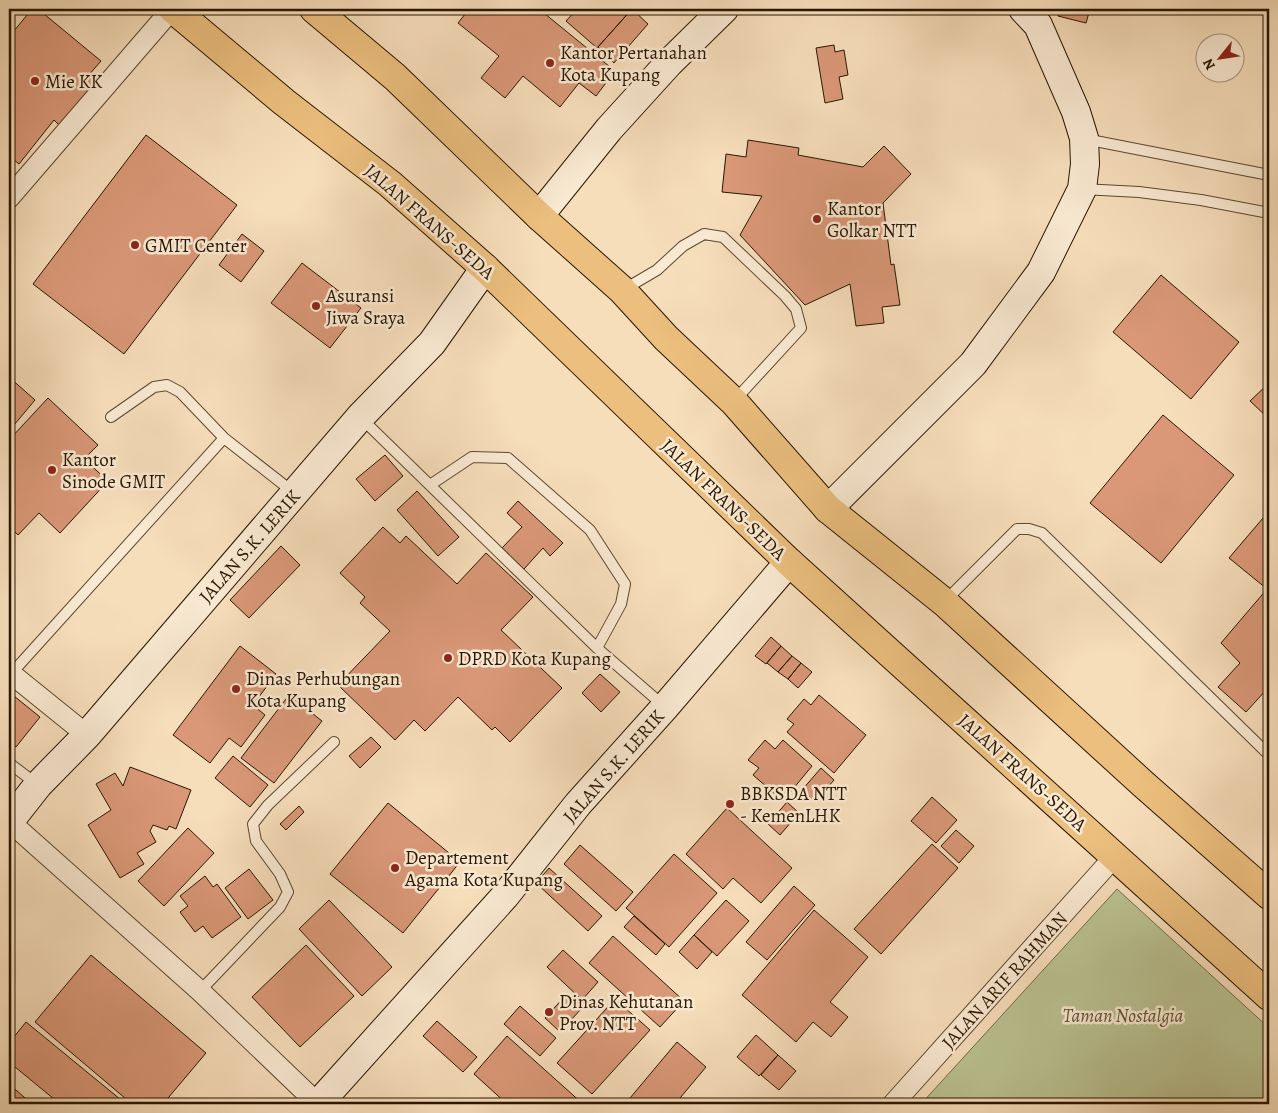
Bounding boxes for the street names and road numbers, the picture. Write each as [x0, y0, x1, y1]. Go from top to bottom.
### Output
street label: JALAN FRANS-SEDA [359, 158, 501, 286]
street label: JALAN FRANS-SEDA [655, 433, 792, 567]
street label: JALAN S.K. LERIK [193, 484, 306, 609]
street label: JALAN S.K. LERIK [557, 704, 670, 829]
street label: JALAN FRANS-SEDA [952, 708, 1093, 838]
street label: JALAN ARIF RAHMAN [936, 906, 1074, 1055]

